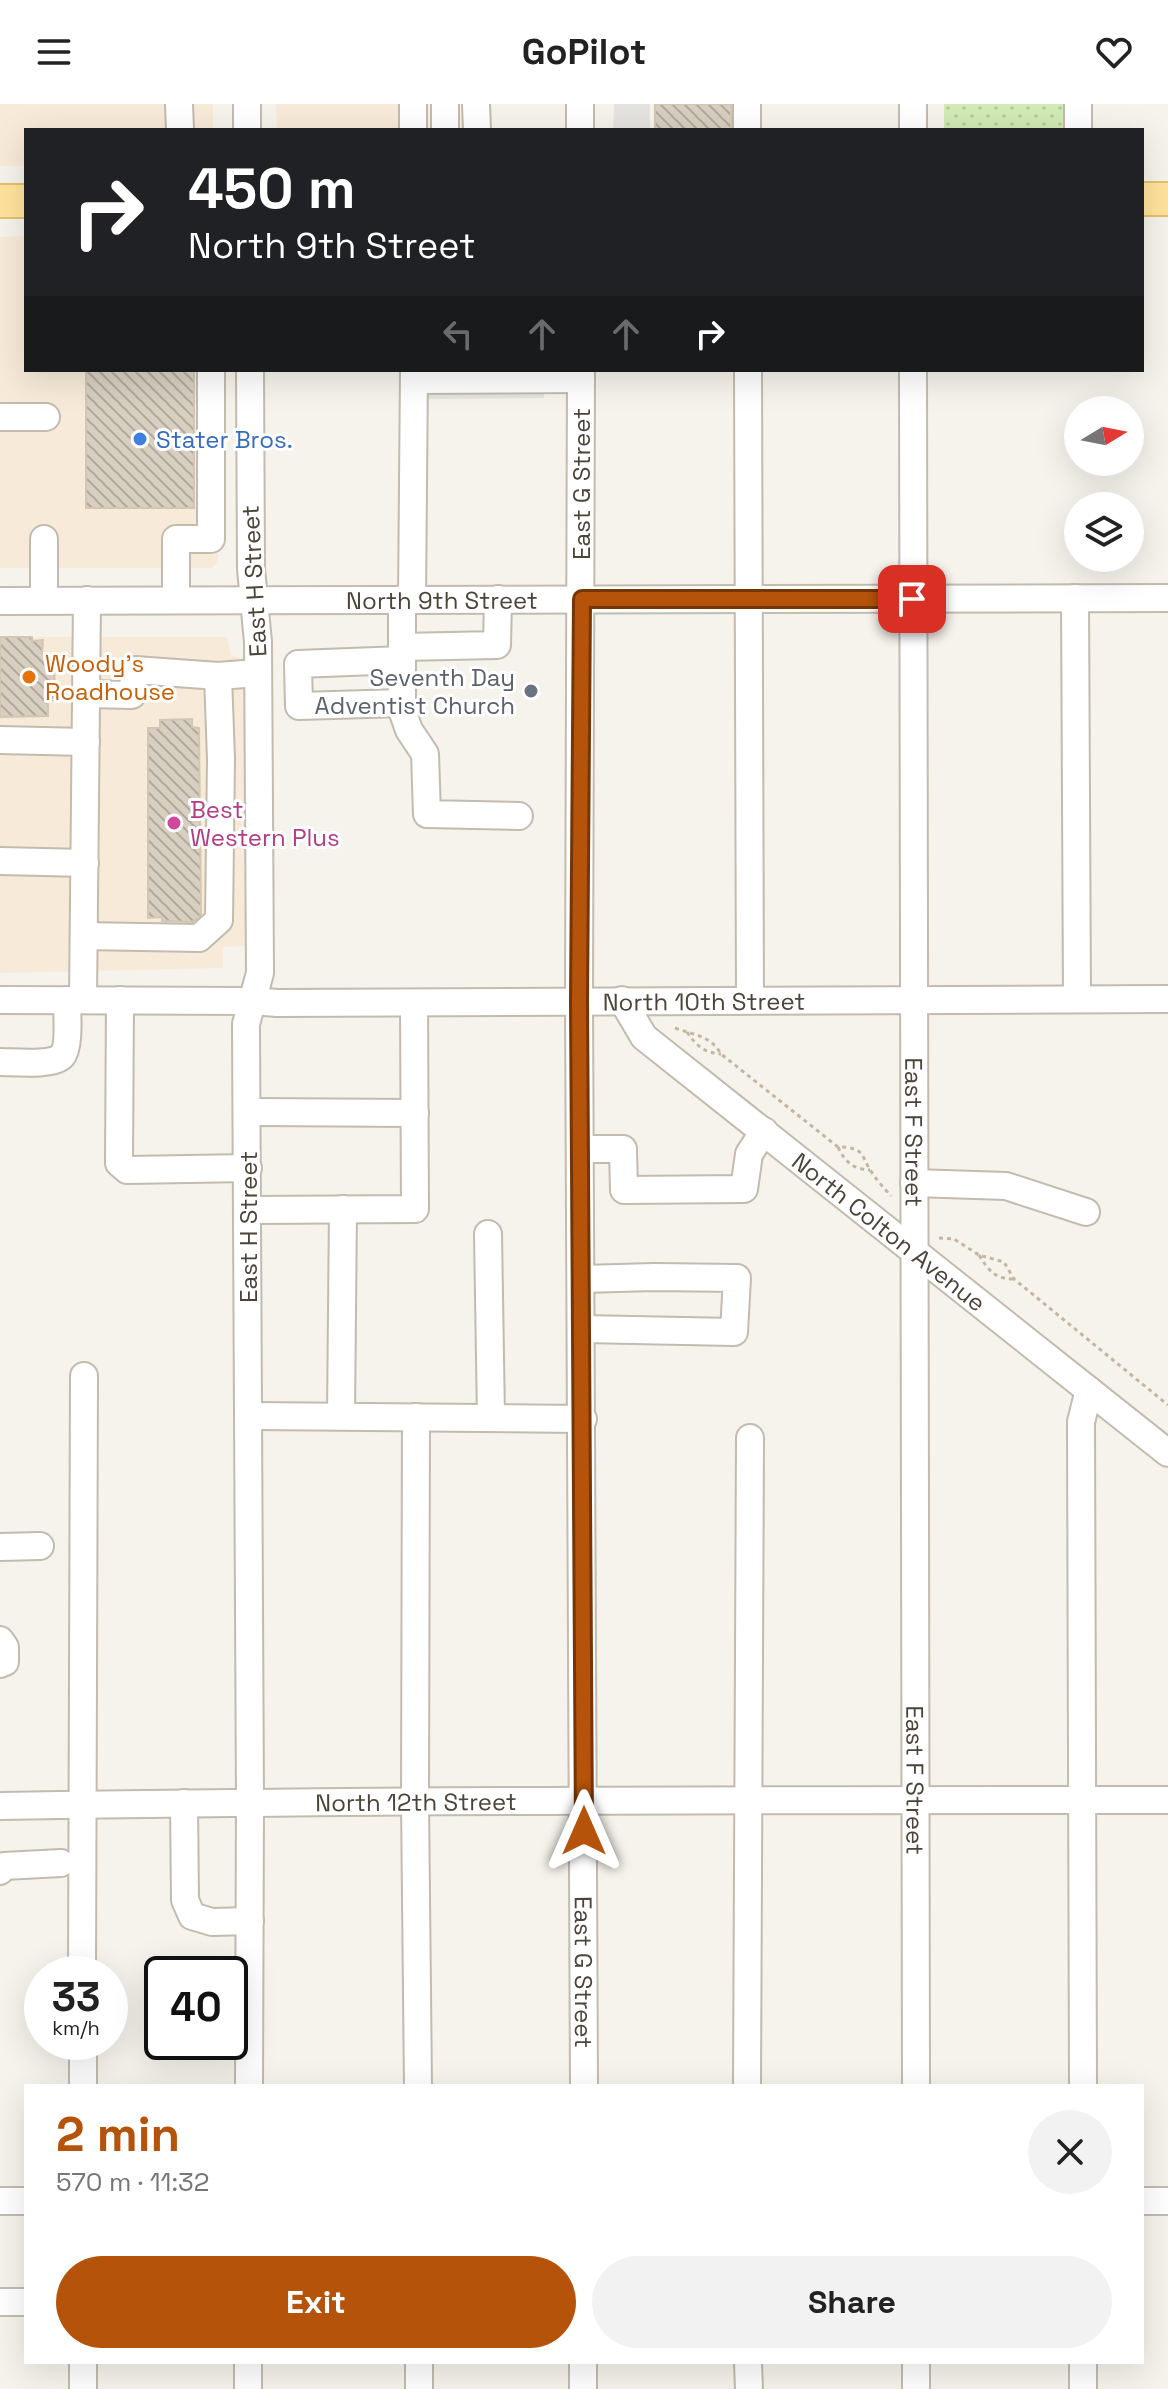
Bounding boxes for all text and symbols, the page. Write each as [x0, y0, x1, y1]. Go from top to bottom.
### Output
text: GoPilot [522, 29, 646, 75]
icon: menu [32, 30, 76, 74]
icon: heart [1092, 30, 1136, 74]
text: 450 m [188, 153, 356, 224]
icon: right [56, 160, 160, 264]
text: North 9th Street [188, 223, 476, 269]
icon: left [436, 312, 480, 356]
icon: ahead [520, 312, 564, 356]
icon: ahead [604, 312, 648, 356]
icon: right [688, 312, 732, 356]
north arrow [1064, 396, 1144, 476]
map controls [1064, 396, 1144, 572]
street label: East G Street [566, 408, 597, 560]
place label: Stater Bros. [156, 424, 293, 455]
marker: Stater Bros. [131, 430, 149, 448]
button: layers [1064, 492, 1144, 572]
street label: East H Street [235, 504, 273, 658]
pin [878, 565, 946, 633]
icon: arrive [890, 577, 934, 621]
street label: North 9th Street [346, 584, 538, 616]
place label: Woody's Roadhouse [45, 648, 175, 707]
place label: Seventh Day Adventist Church [315, 662, 515, 721]
marker: Woody's Roadhouse [20, 668, 38, 686]
marker: Seventh Day Adventist Church [522, 682, 540, 700]
place label: Best Western Plus [190, 794, 340, 853]
marker: Best Western Plus [165, 814, 183, 832]
street label: North 10th Street [603, 985, 805, 1017]
street label: East F Street [899, 1057, 930, 1207]
street label: North Colton Avenue [786, 1145, 992, 1318]
street label: East H Street [233, 1151, 264, 1303]
street label: East F Street [900, 1705, 931, 1855]
street label: North 12th Street [315, 1786, 517, 1818]
position arrow [542, 1789, 626, 1873]
street label: East G Street [568, 1896, 599, 2048]
speed limit sign: 40 [144, 1956, 248, 2060]
text: 33 [52, 1972, 100, 2023]
text: km/h [52, 2015, 100, 2041]
text: 2 min [56, 2104, 180, 2165]
button: close [1028, 2110, 1112, 2194]
text: 570 m · 11:32 [56, 2165, 209, 2199]
button: Exit [56, 2256, 576, 2348]
button: Share [592, 2256, 1112, 2348]

